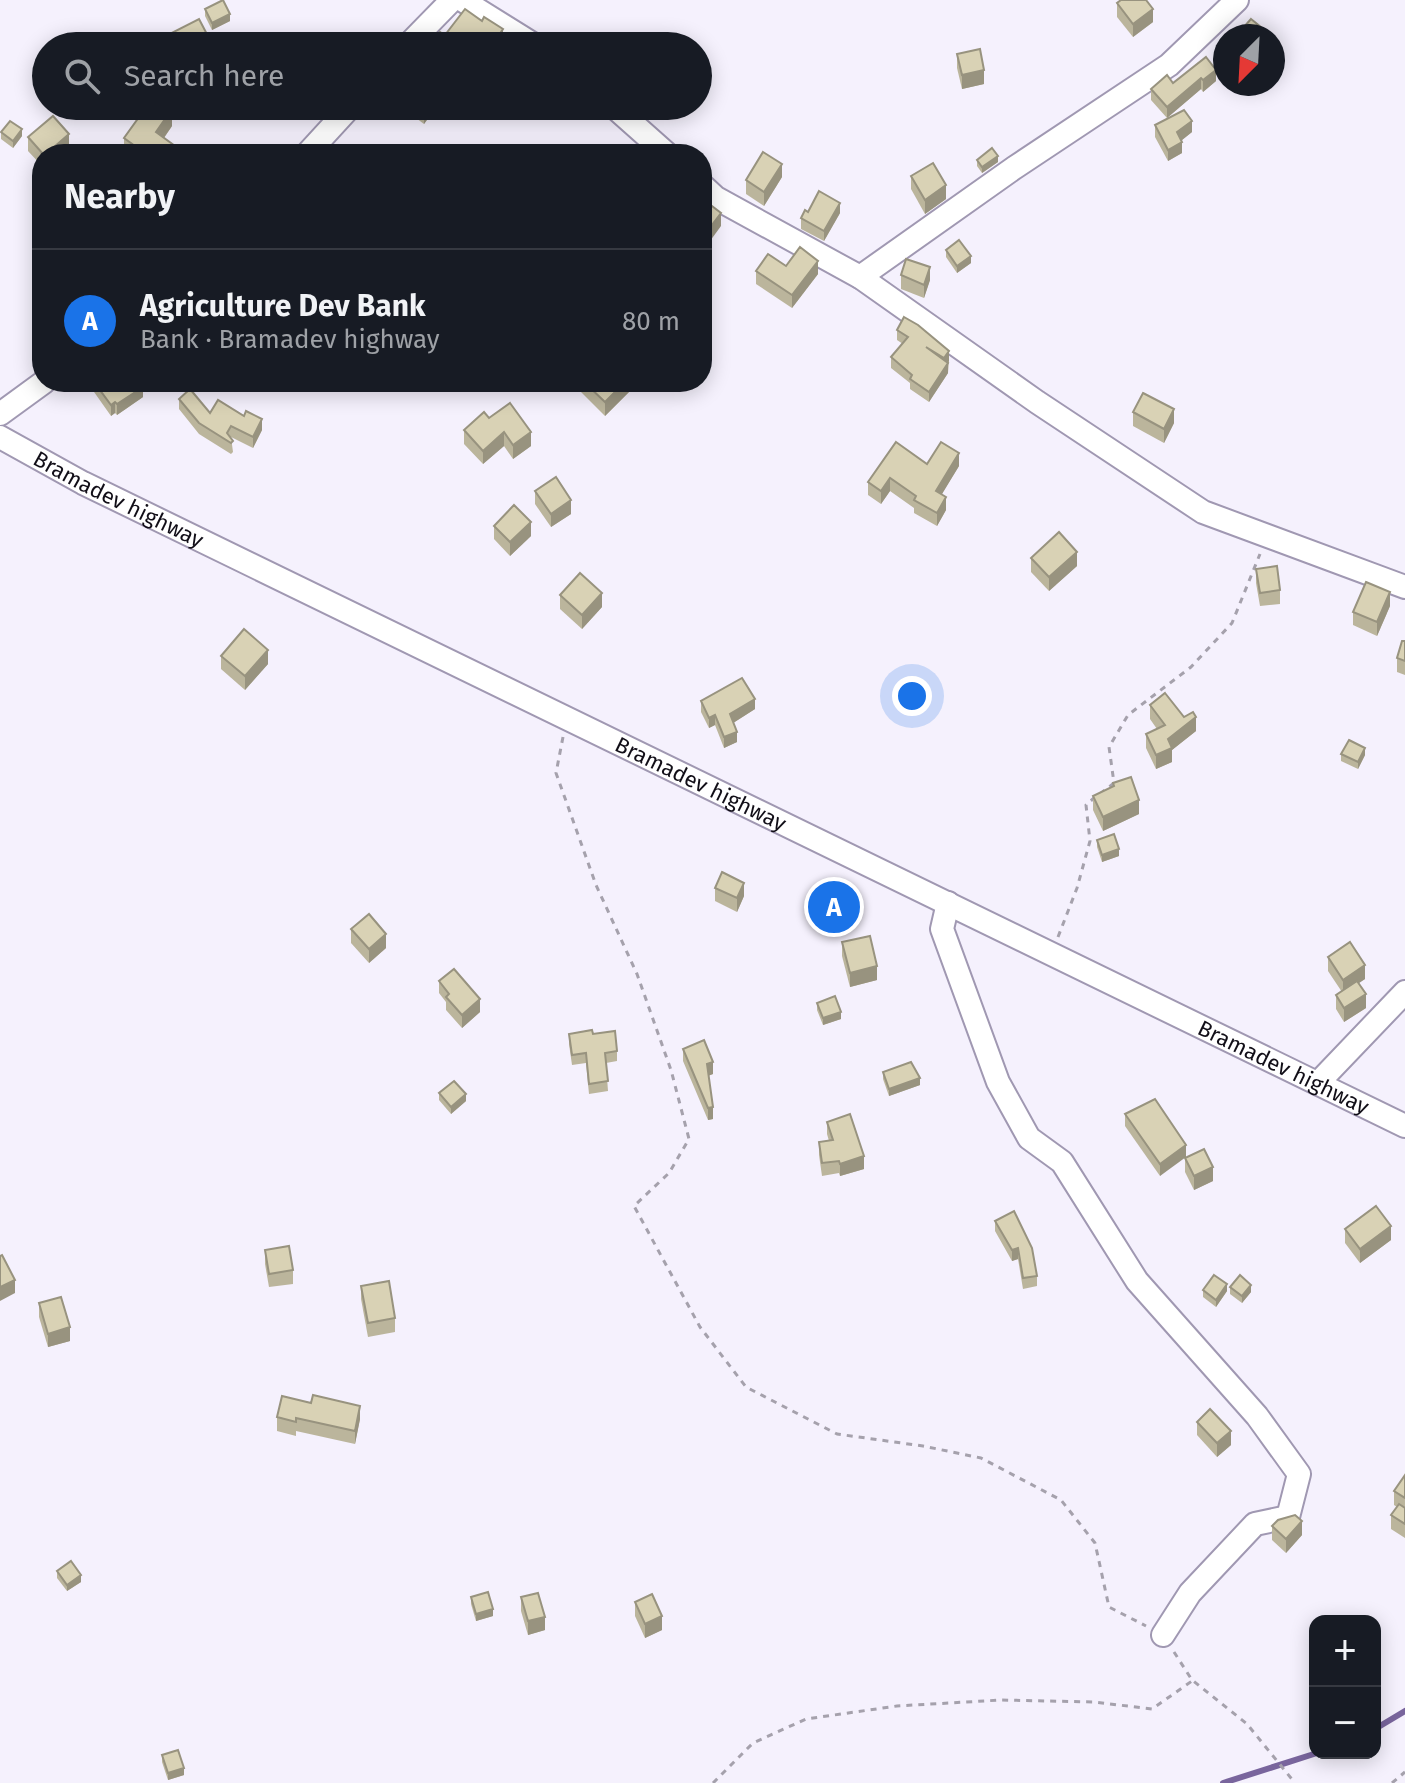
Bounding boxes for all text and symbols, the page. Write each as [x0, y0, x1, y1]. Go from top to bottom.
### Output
north arrow [1213, 24, 1285, 96]
search box [32, 32, 712, 120]
icon: search [60, 54, 104, 98]
text: Search here [124, 58, 284, 94]
text: Nearby [64, 176, 175, 217]
text: Agriculture Dev Bank [140, 288, 426, 324]
text: A [82, 306, 98, 337]
text: 80 m [622, 306, 680, 337]
text: Bank · Bramadev highway [140, 324, 440, 355]
street label: Bramadev highway [29, 445, 208, 554]
your location [892, 676, 932, 716]
street label: Bramadev highway [611, 731, 791, 837]
pin: A [808, 877, 860, 937]
street label: Bramadev highway [1193, 1014, 1374, 1121]
map controls [1309, 1615, 1381, 1759]
button: + [1309, 1615, 1381, 1687]
button: − [1309, 1687, 1381, 1759]

